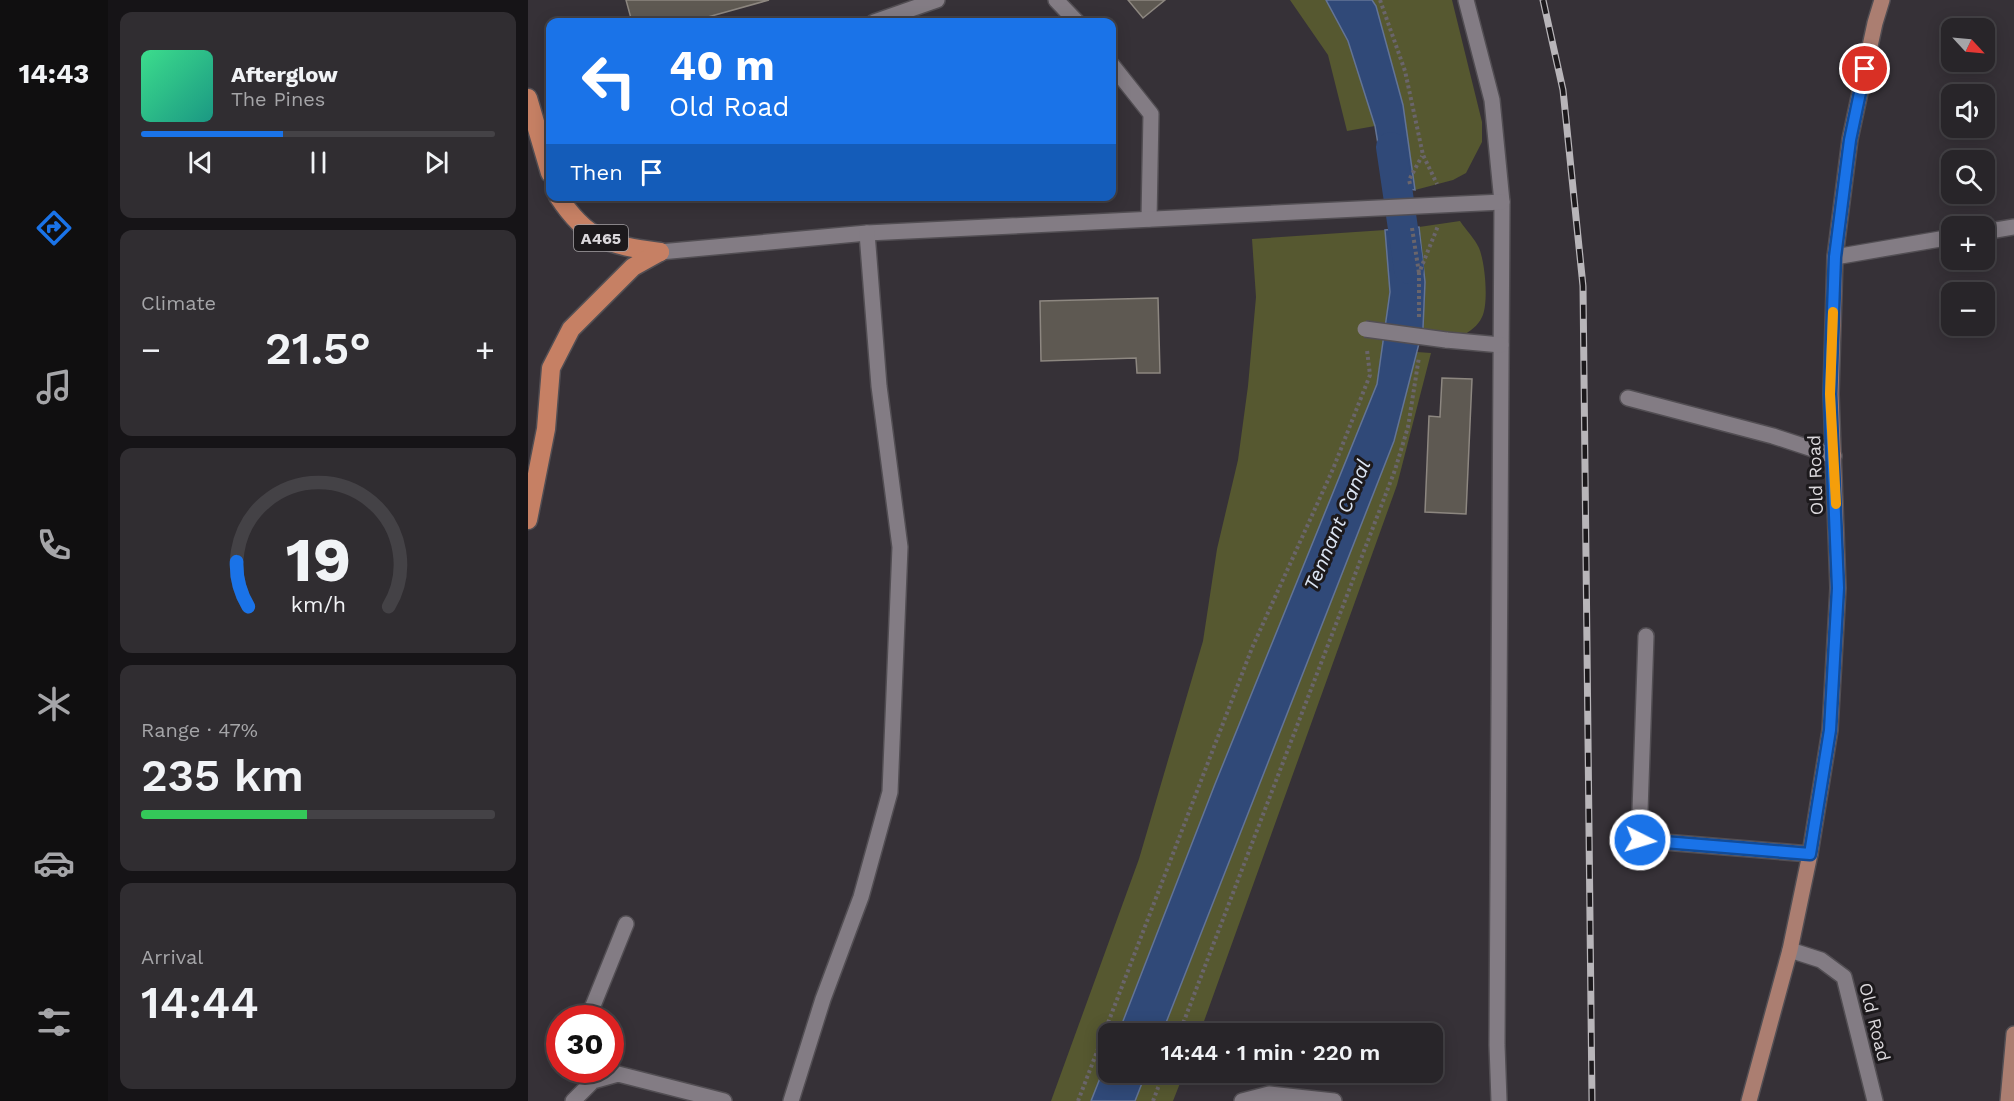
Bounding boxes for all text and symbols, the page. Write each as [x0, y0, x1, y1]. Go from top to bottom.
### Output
north arrow [1941, 18, 1995, 72]
map controls [1941, 18, 1995, 336]
text: 40 m [669, 41, 775, 90]
icon: left [570, 42, 648, 120]
pin [1839, 43, 1890, 94]
icon: arrive [1848, 52, 1881, 85]
text: 14:43 [19, 58, 89, 90]
text: Afterglow [231, 62, 338, 87]
button: sound [1941, 84, 1995, 138]
text: The Pines [231, 87, 325, 111]
text: Old Road [669, 91, 790, 123]
icon: previous [184, 146, 217, 179]
icon: pause [302, 146, 335, 179]
icon: next [420, 146, 453, 179]
button: search [1941, 150, 1995, 204]
icon: arrive [635, 156, 668, 189]
text: Then [570, 160, 623, 185]
icon: directions [33, 207, 75, 249]
button: + [1941, 216, 1995, 270]
road number: A465 [574, 225, 628, 251]
button: − [1941, 282, 1995, 336]
text: Climate [141, 291, 216, 315]
text: 21.5° [265, 322, 371, 375]
text: − [141, 330, 161, 369]
text: + [475, 330, 495, 369]
icon: music [33, 366, 75, 408]
street label: Old Road [1803, 434, 1827, 516]
water label: Tennant Canal [1299, 456, 1375, 594]
icon: phone [33, 524, 75, 566]
text: 19 [285, 524, 351, 597]
text: km/h [290, 593, 346, 618]
icon: climate [33, 683, 75, 725]
text: Range · 47% [141, 718, 258, 742]
text: 235 km [141, 749, 304, 802]
position arrow [1608, 808, 1672, 872]
icon: car [33, 842, 75, 884]
text: Arrival [141, 945, 203, 969]
text: 14:44 [141, 976, 259, 1029]
street label: Old Road [1855, 980, 1895, 1064]
icon: filters [33, 1001, 75, 1043]
speed limit sign: 30 [546, 1005, 624, 1083]
text: 14:44 · 1 min · 220 m [1161, 1040, 1380, 1065]

